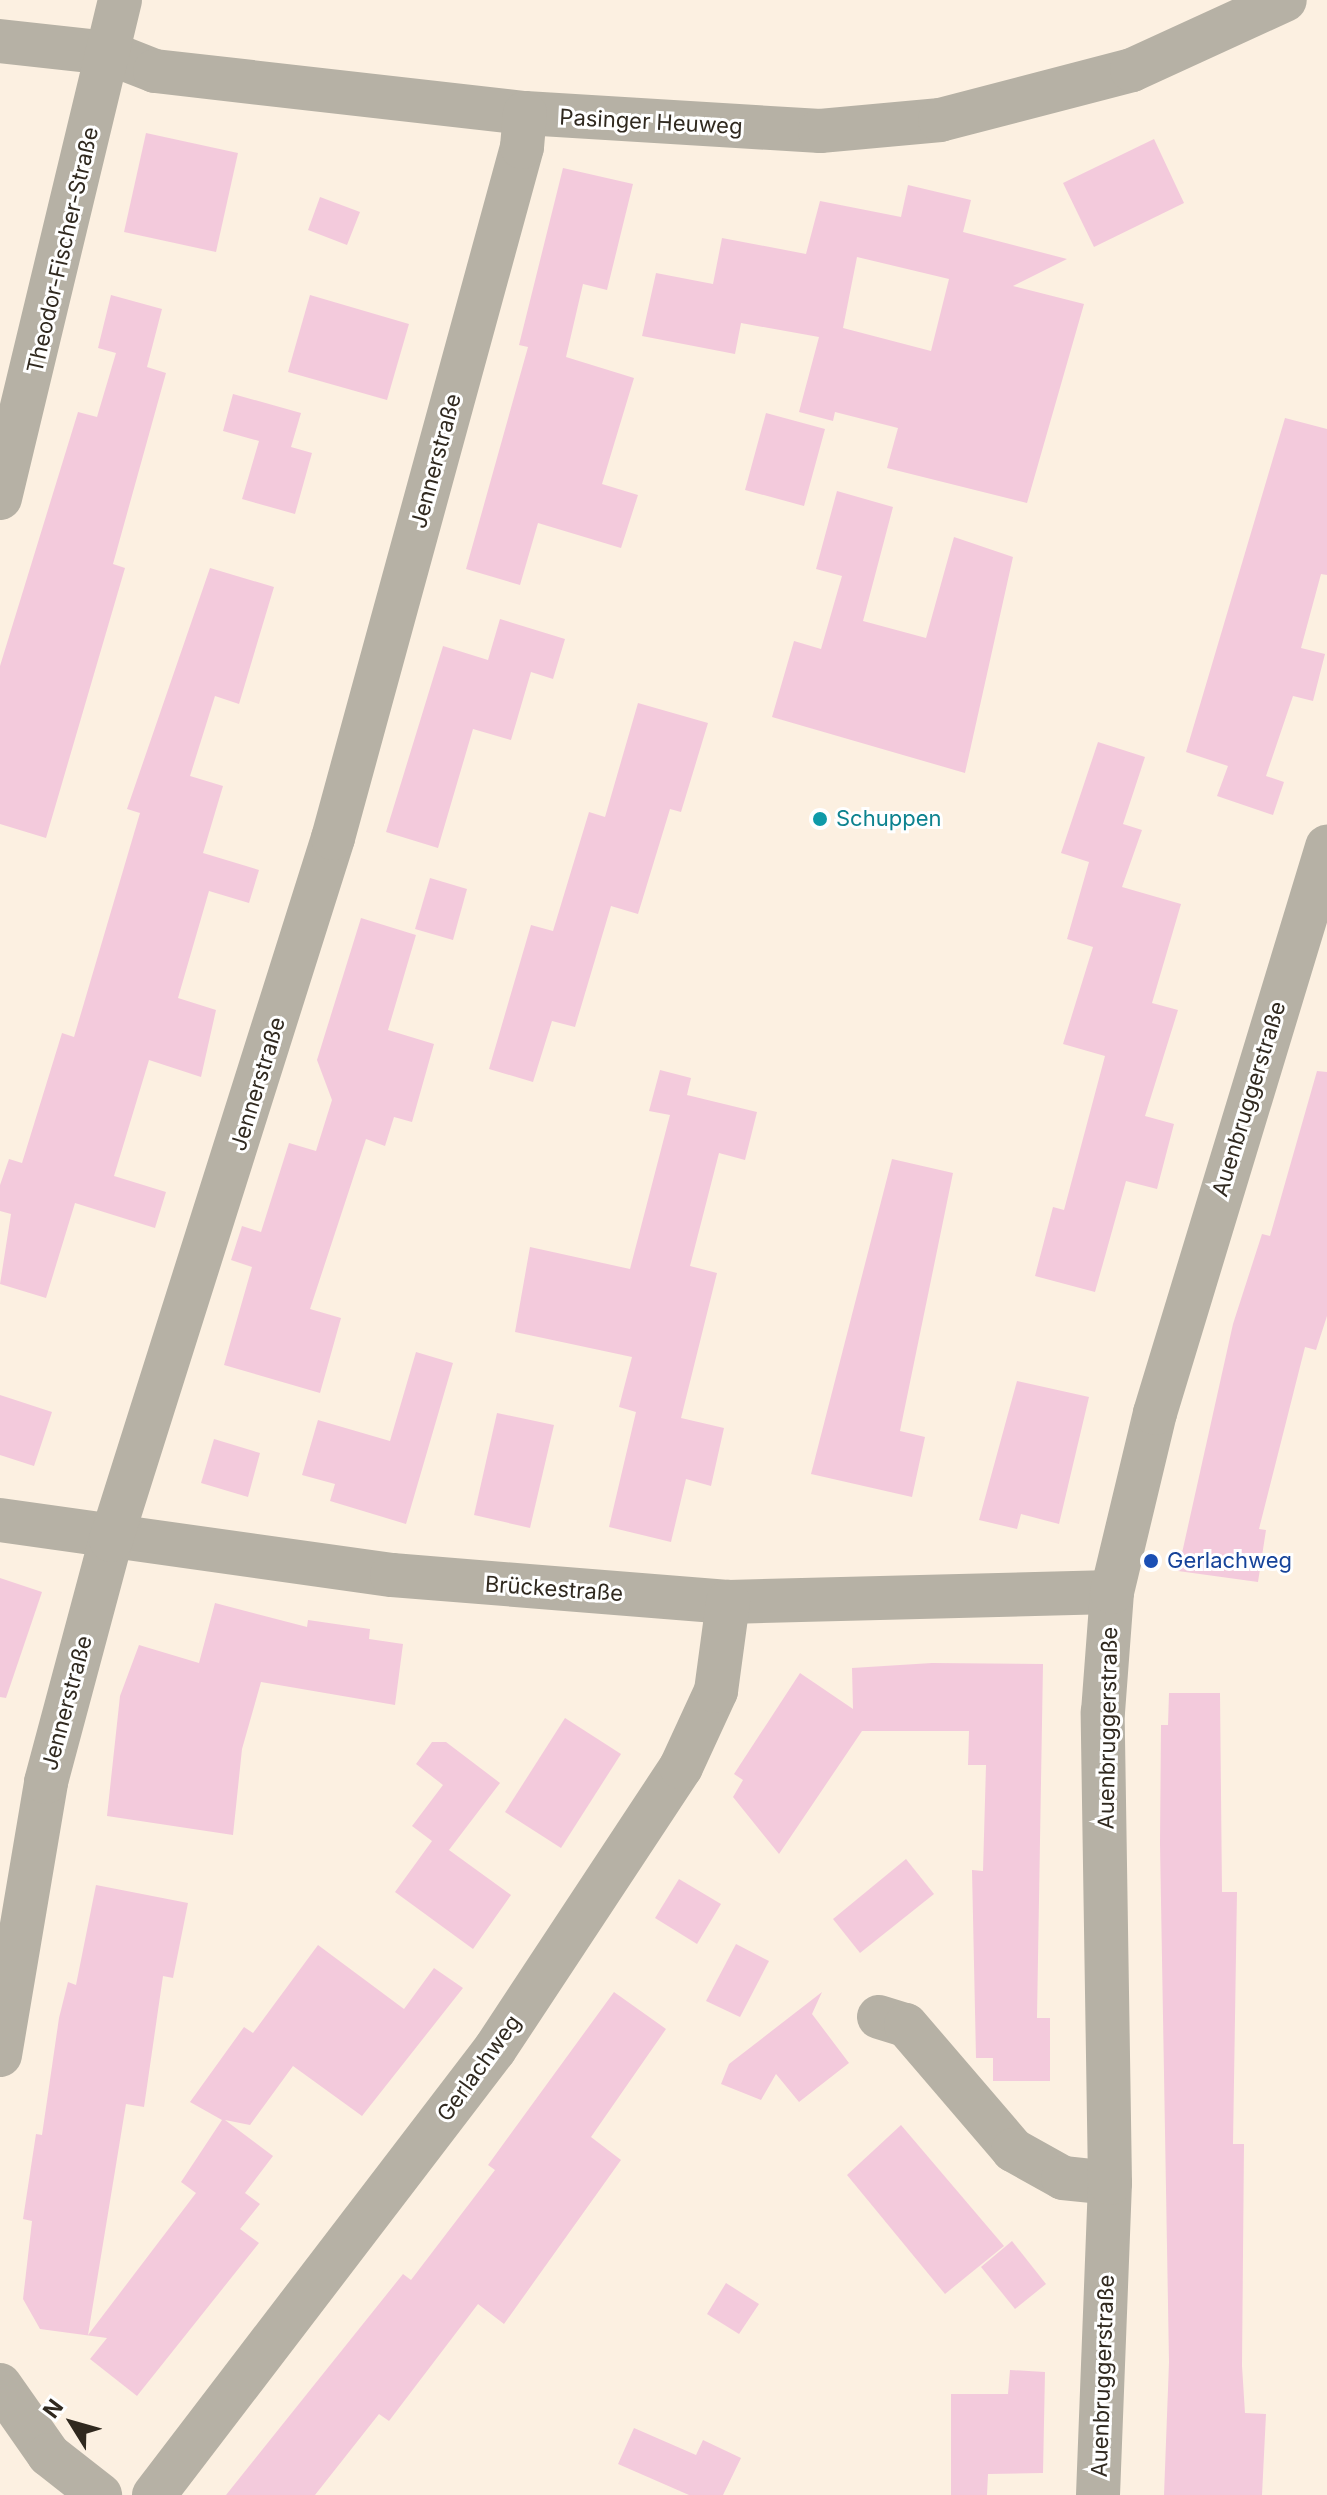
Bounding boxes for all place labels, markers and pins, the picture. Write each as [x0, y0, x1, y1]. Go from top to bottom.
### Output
place label: Schuppen [836, 806, 941, 832]
marker: Schuppen [811, 810, 829, 828]
place label: Gerlachweg [1167, 1548, 1292, 1574]
marker: Gerlachweg [1142, 1552, 1160, 1570]

